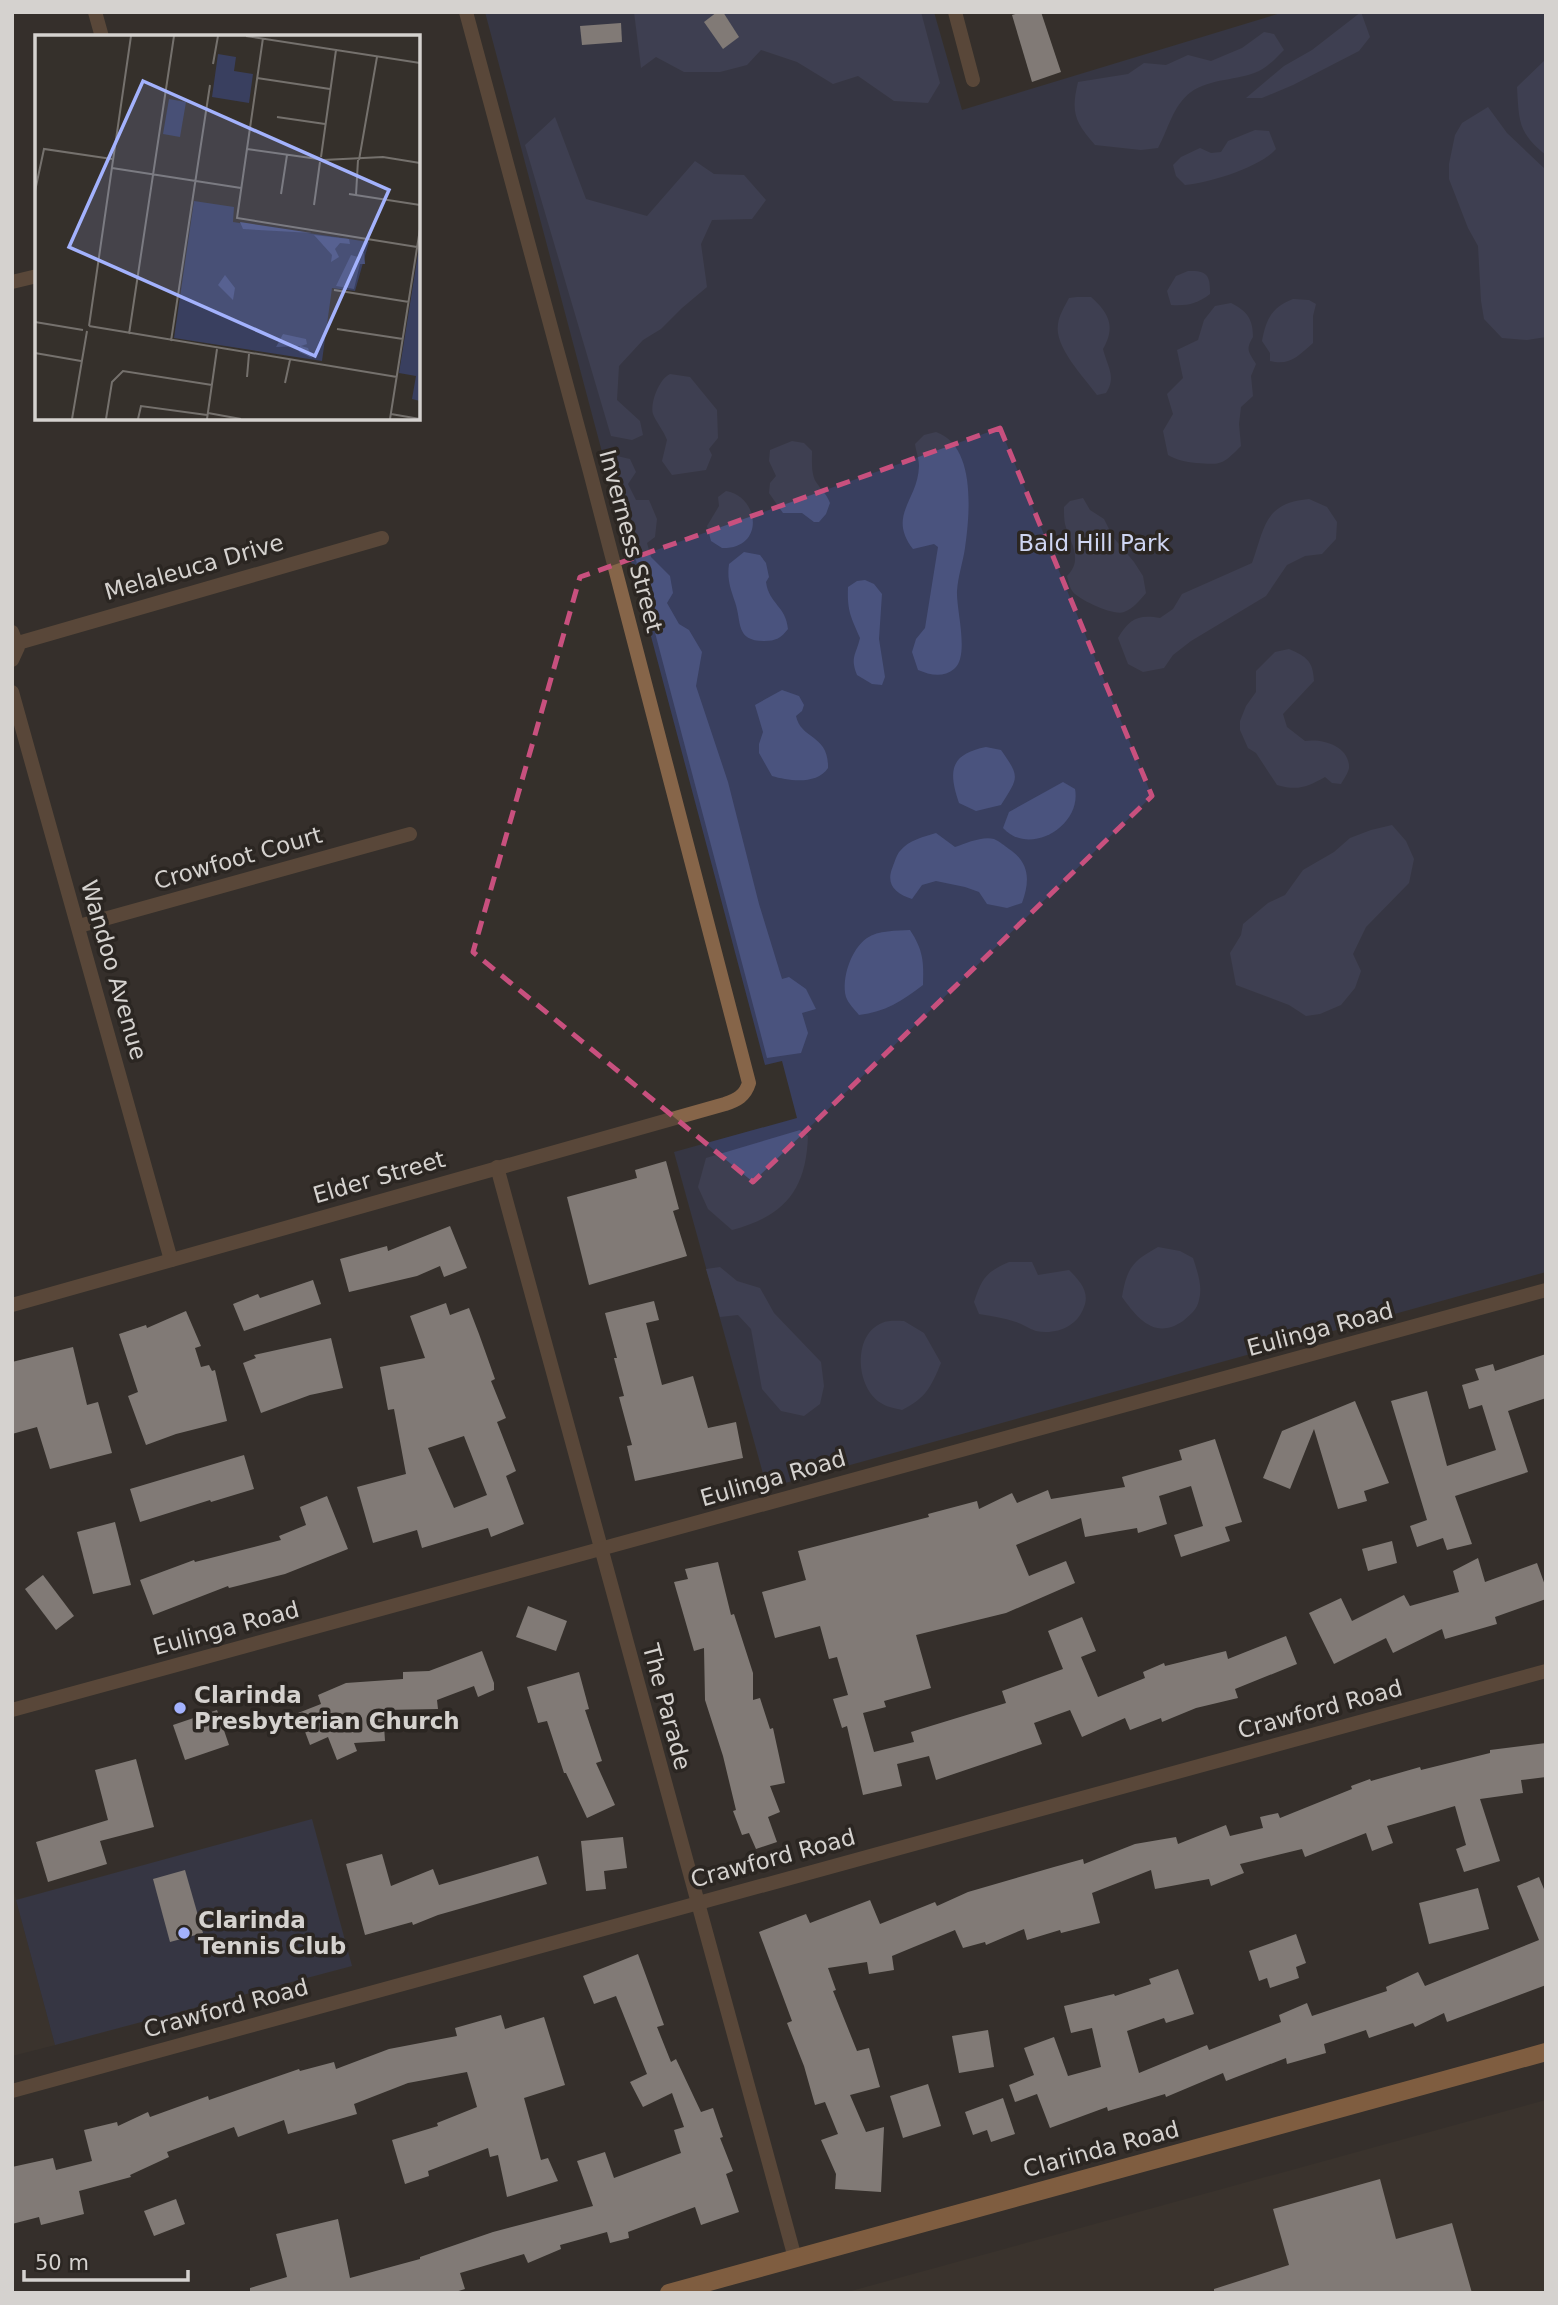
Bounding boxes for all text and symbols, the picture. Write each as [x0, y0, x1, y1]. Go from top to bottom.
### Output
inset map [35, 35, 420, 420]
street label: Inverness Street [594, 447, 668, 635]
street label: Melaleuca Drive [102, 529, 286, 605]
park label: Bald Hill Park [1018, 530, 1171, 556]
street label: Crowfoot Court [151, 822, 325, 894]
street label: Wandoo Avenue [76, 877, 152, 1063]
street label: Elder Street [310, 1146, 448, 1208]
street label: Eulinga Road [1244, 1297, 1396, 1361]
street label: Eulinga Road [697, 1445, 849, 1511]
street label: Eulinga Road [150, 1596, 302, 1660]
street label: The Parade [637, 1640, 696, 1773]
street label: Crawford Road [1235, 1675, 1405, 1743]
place label: Clarinda Presbyterian Church [194, 1682, 460, 1734]
marker: Clarinda Presbyterian Church [172, 1700, 188, 1716]
street label: Crawford Road [688, 1824, 858, 1892]
place label: Clarinda Tennis Club [198, 1907, 346, 1959]
marker: Clarinda Tennis Club [176, 1925, 192, 1941]
street label: Crawford Road [141, 1974, 311, 2042]
street label: Clarinda Road [1020, 2116, 1182, 2182]
scale bar [24, 2238, 189, 2282]
text: 50 m [35, 2251, 89, 2275]

